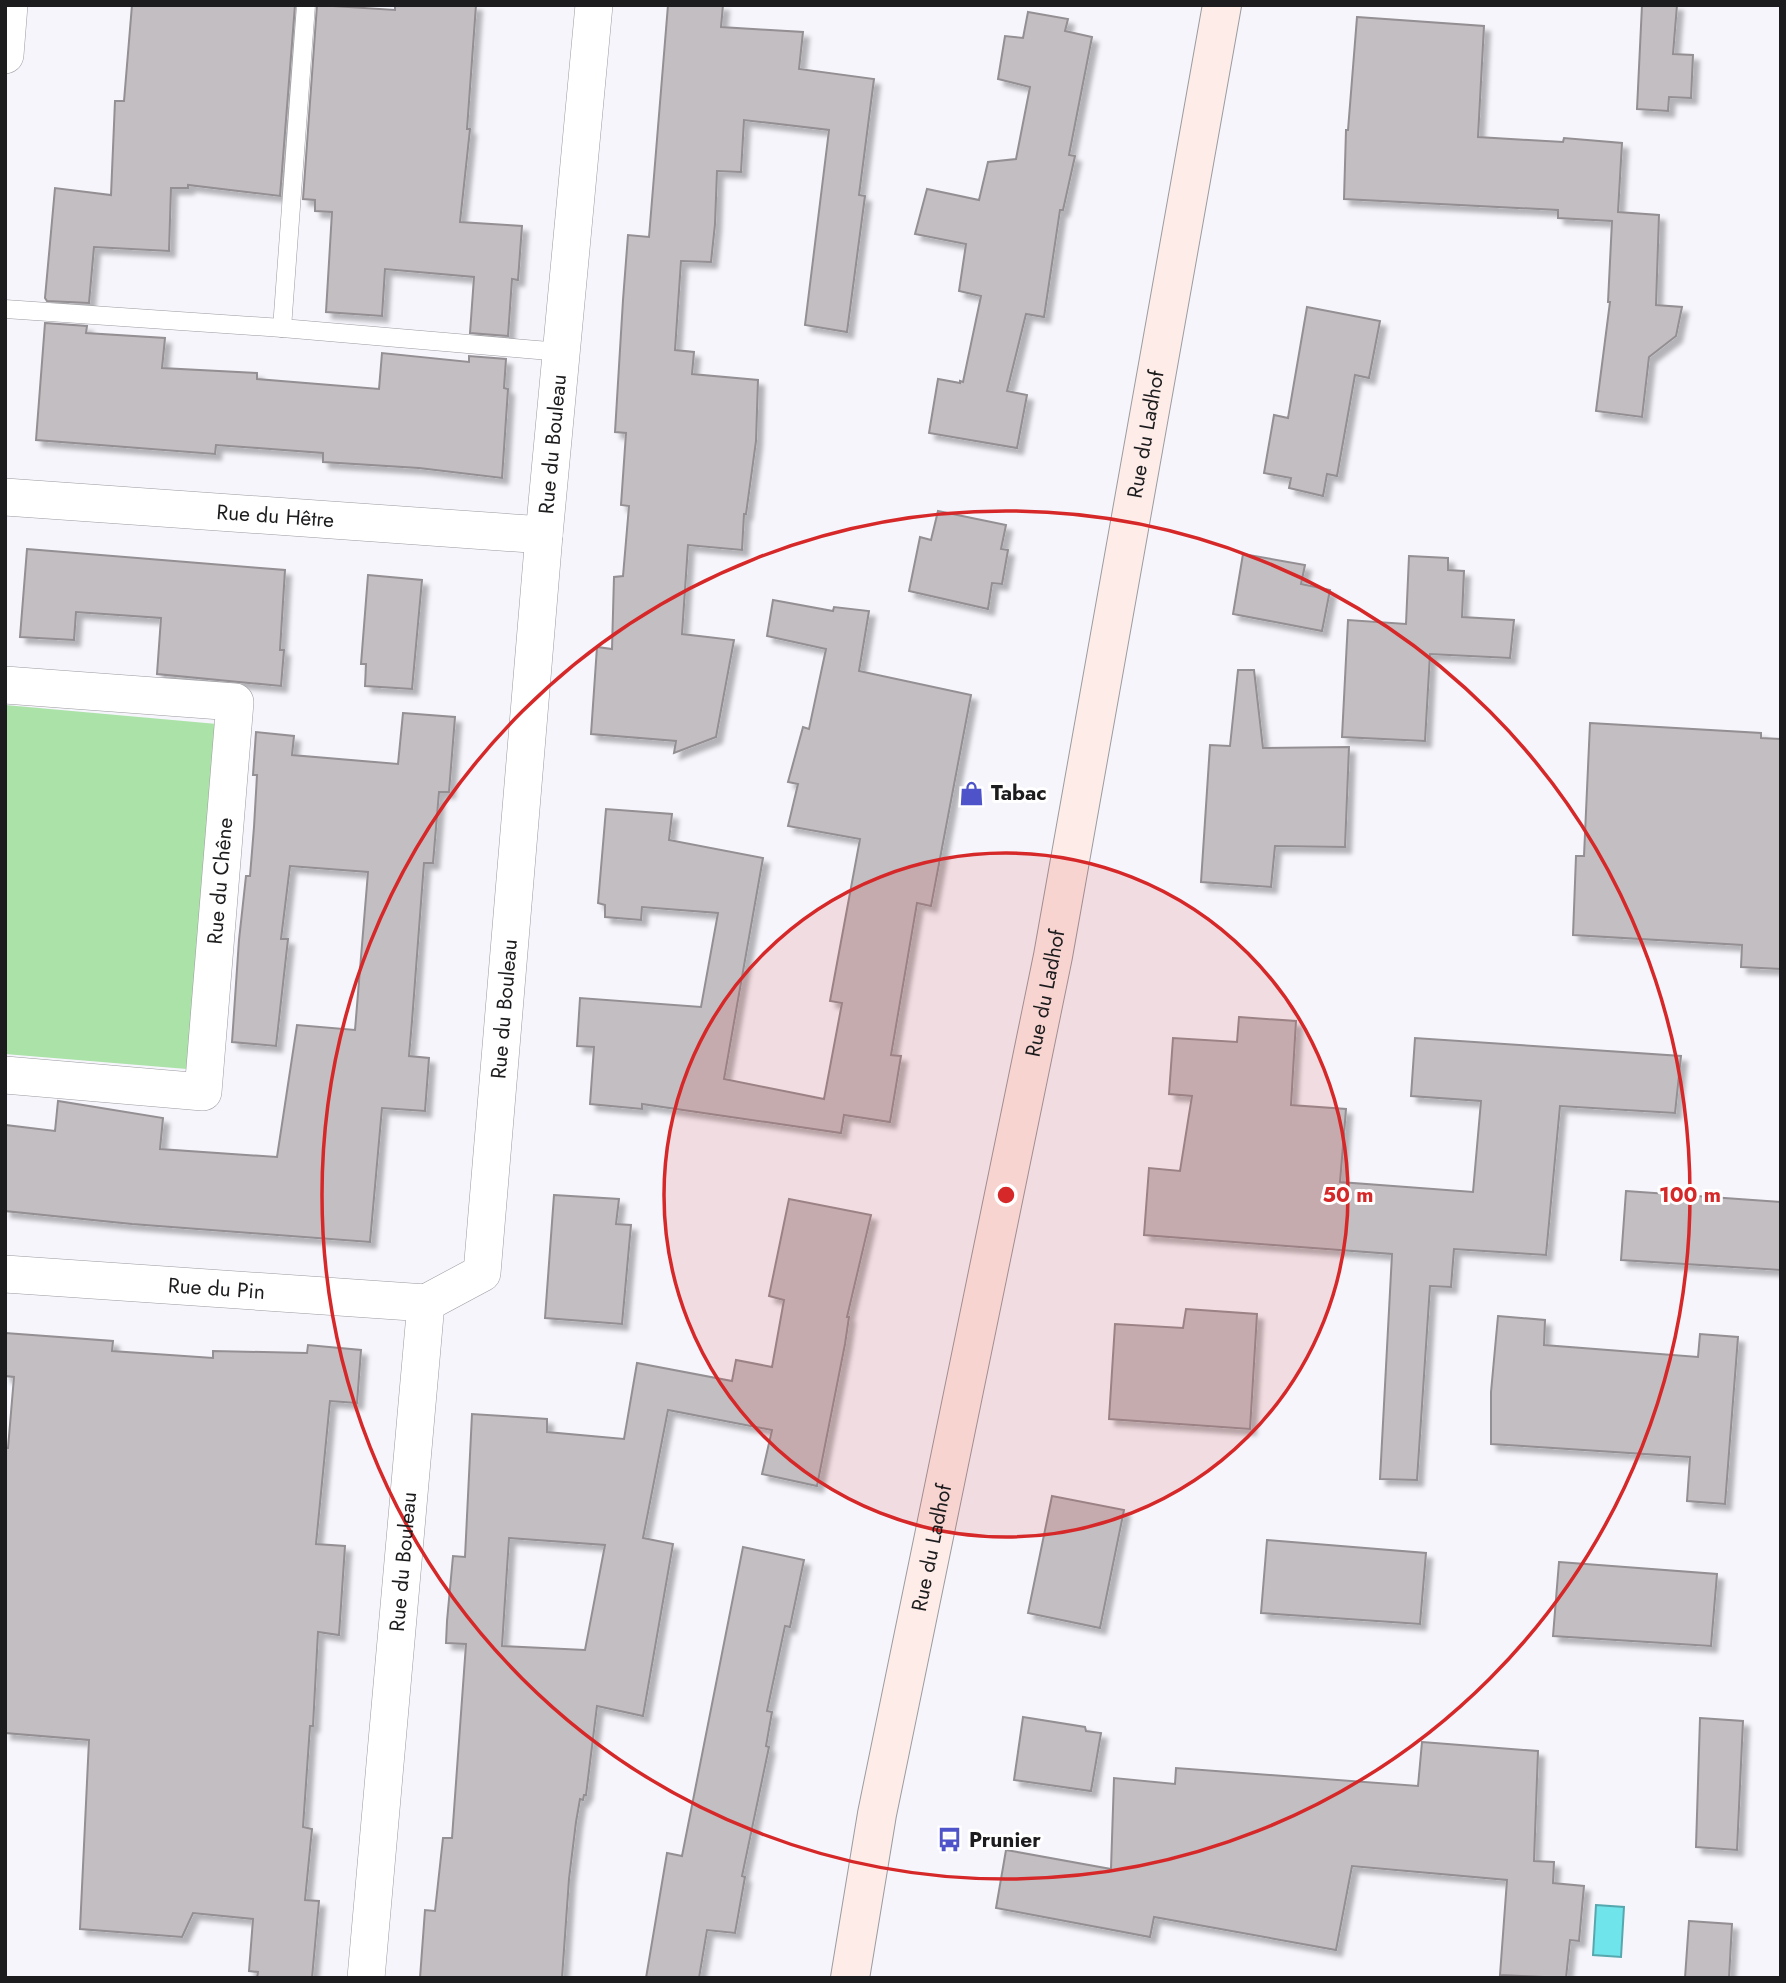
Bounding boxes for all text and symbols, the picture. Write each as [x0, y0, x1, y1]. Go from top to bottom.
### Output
street label: Rue du Ladhof [1120, 367, 1172, 501]
street label: Rue du Bouleau [531, 373, 574, 515]
street label: Rue du Hêtre [215, 497, 335, 535]
place label: Tabac [991, 778, 1047, 808]
shop icon: Tabac [957, 779, 985, 807]
street label: Rue du Chêne [200, 816, 241, 946]
street label: Rue du Ladhof [1018, 926, 1073, 1060]
street label: Rue du Bouleau [483, 938, 525, 1080]
text: 50 m [1323, 1180, 1373, 1210]
text: 100 m [1659, 1180, 1721, 1210]
centre of rings [994, 1183, 1018, 1207]
street label: Rue du Pin [167, 1270, 266, 1307]
street label: Rue du Ladhof [904, 1480, 960, 1614]
street label: Rue du Bouleau [382, 1490, 424, 1633]
place label: Prunier [969, 1825, 1041, 1855]
bus stop icon: Prunier [935, 1826, 963, 1854]

